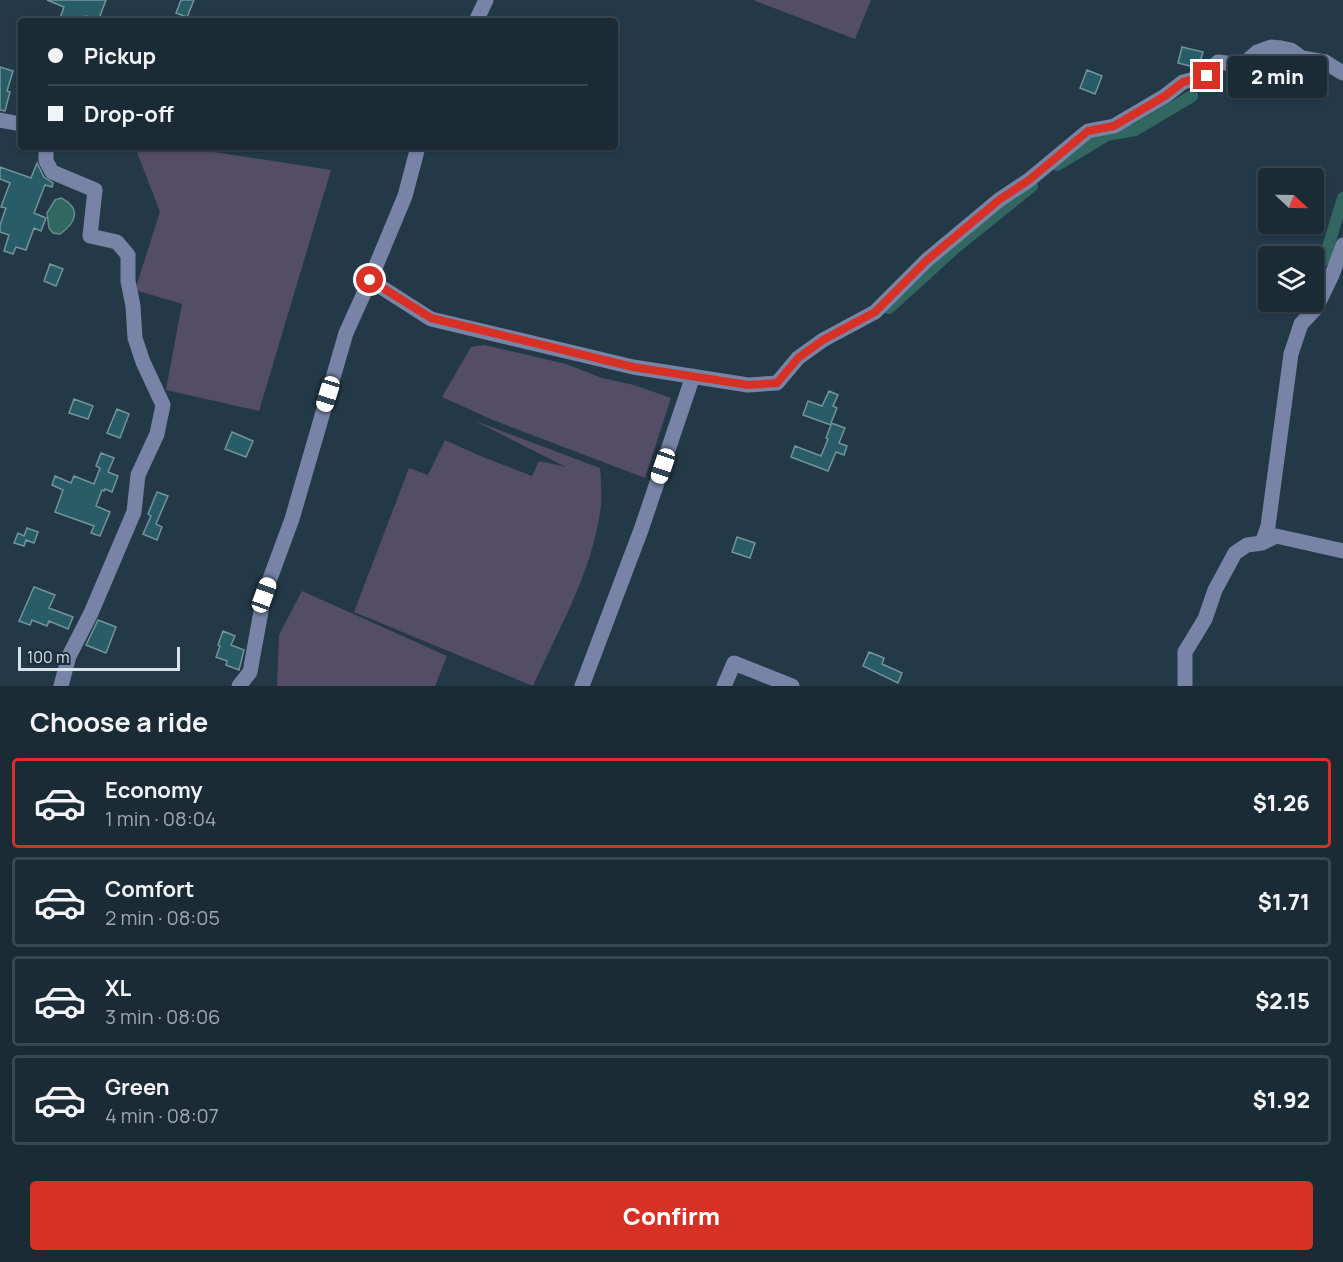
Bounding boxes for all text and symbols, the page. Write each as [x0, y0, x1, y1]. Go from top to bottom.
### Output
text: Pickup [84, 41, 156, 71]
callout: 2 min [1228, 55, 1327, 97]
route end [1193, 62, 1220, 89]
text: 2 min [1251, 63, 1304, 90]
text: Drop-off [84, 99, 174, 129]
north arrow [1258, 168, 1324, 234]
map controls [1258, 168, 1324, 312]
button: layers [1258, 246, 1324, 312]
route start [356, 266, 383, 293]
car [314, 374, 342, 414]
car [649, 446, 677, 486]
car [249, 575, 279, 615]
scale bar [18, 644, 180, 672]
text: 100 m [27, 646, 70, 668]
text: Choose a ride [30, 703, 208, 740]
text: Economy [105, 775, 203, 805]
icon: car [33, 776, 87, 830]
text: $1.26 [1253, 788, 1310, 818]
text: 1 min · 08:04 [105, 805, 217, 832]
text: Comfort [105, 874, 194, 904]
icon: car [33, 875, 87, 929]
text: $1.71 [1258, 887, 1310, 917]
text: 2 min · 08:05 [105, 904, 220, 931]
text: XL [105, 973, 131, 1003]
icon: car [33, 974, 87, 1028]
text: $2.15 [1255, 986, 1310, 1016]
text: 3 min · 08:06 [105, 1003, 221, 1030]
text: Green [105, 1072, 170, 1102]
icon: car [33, 1073, 87, 1127]
text: $1.92 [1253, 1085, 1310, 1115]
text: 4 min · 08:07 [105, 1102, 219, 1129]
button: Confirm [30, 1181, 1313, 1250]

